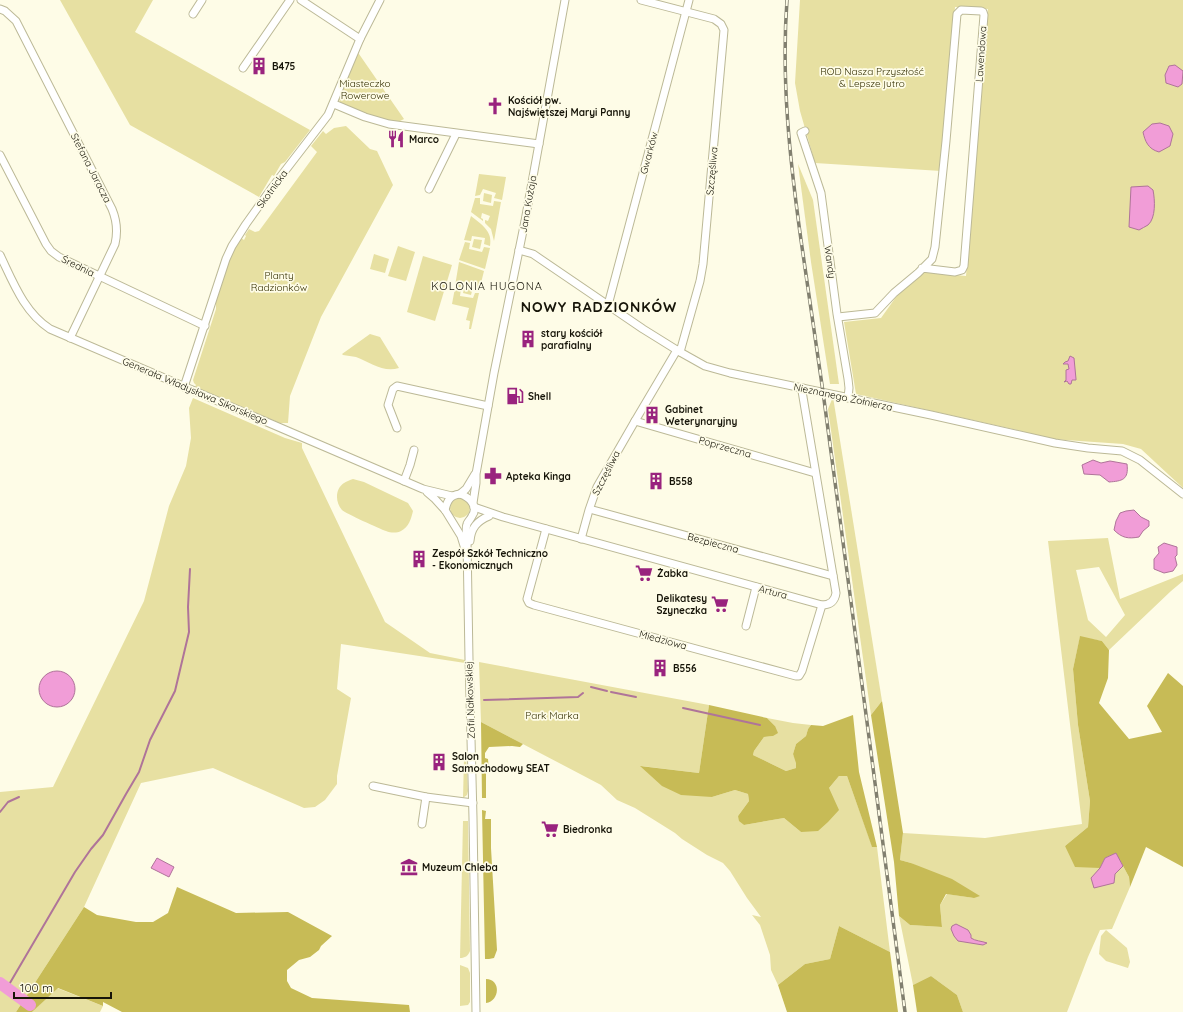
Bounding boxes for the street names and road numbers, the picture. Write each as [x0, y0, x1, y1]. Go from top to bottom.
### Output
street label: Lawendowa [973, 26, 989, 82]
street label: Gwarków [637, 130, 661, 176]
street label: Stefana Jaracza [68, 131, 114, 205]
street label: Szczęśliwa [703, 146, 721, 196]
street label: Skotnicka [254, 167, 290, 211]
street label: Jana Kużaja [517, 174, 539, 234]
street label: Wandy [821, 245, 839, 279]
street label: Średnia [59, 252, 97, 280]
street label: Generała Władysława Sikorskiego [120, 354, 270, 428]
street label: Nieznanego Żołnierza [792, 380, 894, 414]
street label: Poprzeczna [697, 433, 753, 461]
street label: Szczęśliwa [589, 448, 623, 498]
street label: Bezpieczna [686, 530, 740, 556]
street label: Artura [757, 582, 789, 602]
street label: Miedziowa [638, 627, 688, 653]
street label: Zofii Nałkowskiej [462, 661, 478, 739]

